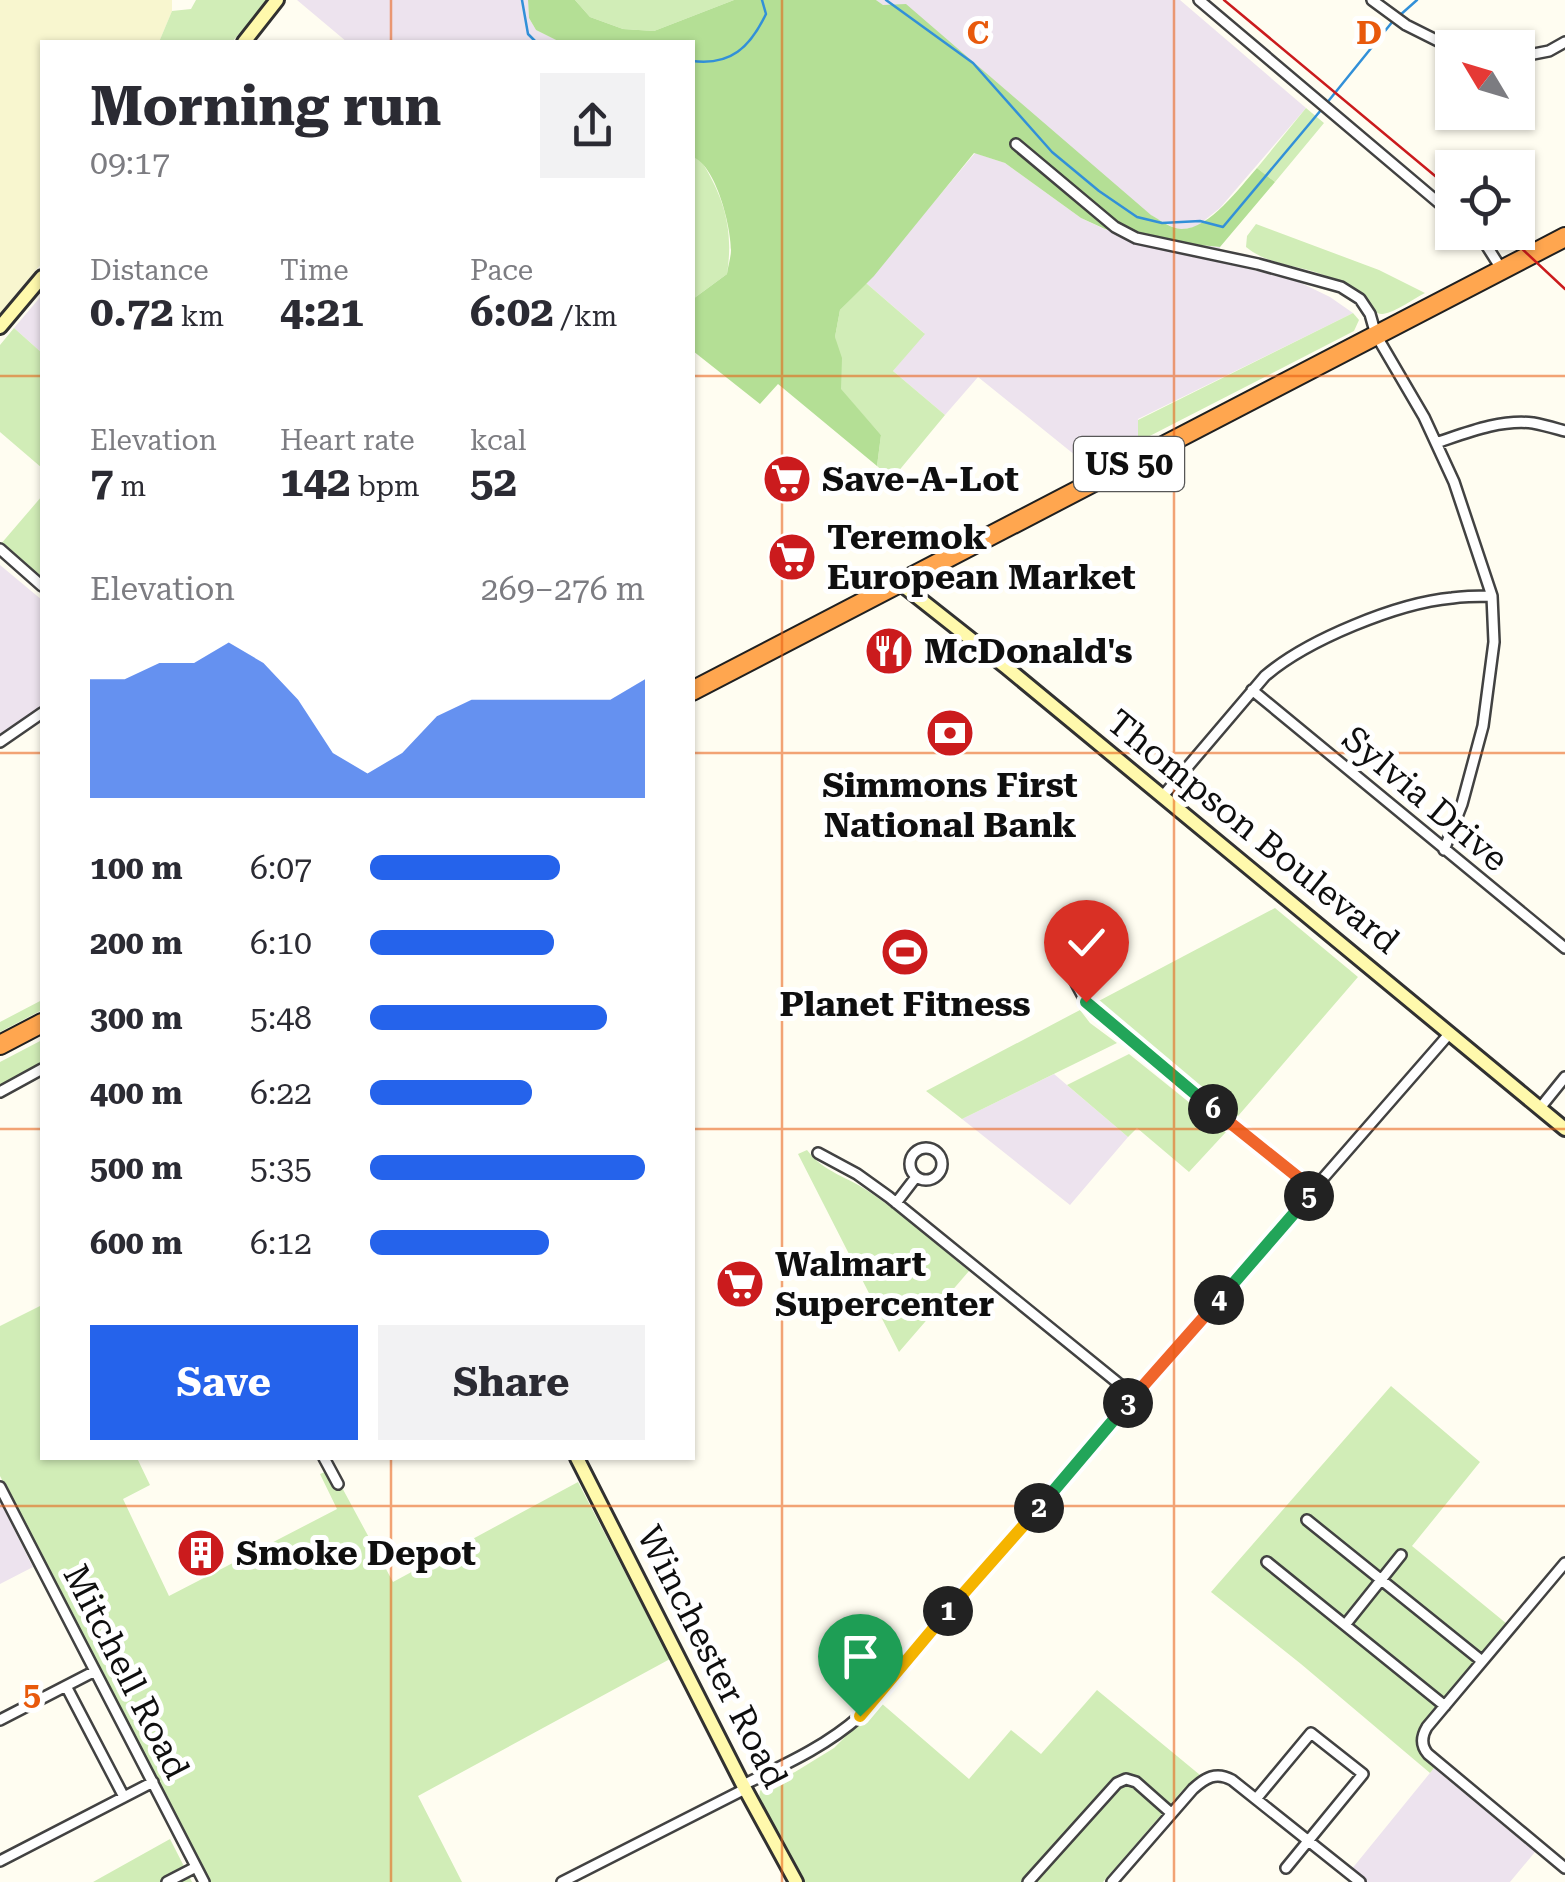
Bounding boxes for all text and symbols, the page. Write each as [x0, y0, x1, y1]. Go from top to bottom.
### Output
text: C [967, 14, 989, 52]
text: D [1356, 14, 1382, 52]
north arrow [1435, 30, 1535, 130]
map controls [1435, 30, 1535, 250]
button: share [540, 73, 645, 178]
text: Morning run [90, 74, 441, 138]
text: 09:17 [90, 144, 170, 182]
button: locate [1435, 150, 1535, 250]
text: Distance [90, 254, 209, 287]
text: Time [280, 254, 349, 287]
text: Pace [470, 254, 533, 287]
text: 0.72 [90, 287, 174, 336]
text: 4:21 [280, 287, 364, 336]
text: 6:02 [470, 287, 554, 336]
text: km [174, 300, 224, 333]
text: /km [554, 300, 617, 333]
text: Elevation [90, 424, 217, 457]
text: Heart rate [280, 424, 415, 457]
text: kcal [470, 424, 526, 457]
road number: US 50 [1074, 437, 1184, 491]
supermarket icon: Save-A-Lot [761, 453, 813, 505]
text: 7 [90, 457, 114, 506]
text: 142 [280, 457, 351, 506]
text: 52 [470, 457, 517, 506]
place label: Save-A-Lot [822, 459, 1019, 500]
text: m [114, 470, 146, 503]
text: bpm [351, 470, 420, 503]
place label: Teremok European Market [827, 517, 1136, 598]
supermarket icon: Teremok European Market [766, 531, 818, 583]
text: Elevation [90, 570, 235, 608]
text: 269–276 m [481, 570, 645, 608]
restaurant icon: McDonald's [863, 625, 915, 677]
place label: McDonald's [924, 631, 1133, 672]
street label: Thompson Boulevard [1099, 702, 1407, 962]
bank icon: Simmons First National Bank [924, 707, 976, 759]
street label: Sylvia Drive [1334, 718, 1516, 880]
place label: Simmons First National Bank [822, 765, 1078, 846]
text: 100 m [90, 849, 183, 887]
text: 6:07 [250, 849, 312, 887]
pin [1044, 900, 1129, 1003]
icon: check [1059, 915, 1114, 970]
text: 200 m [90, 924, 183, 962]
text: 6:10 [250, 924, 312, 962]
sports icon: Planet Fitness [879, 926, 931, 978]
place label: Planet Fitness [779, 984, 1031, 1025]
text: 300 m [90, 999, 183, 1037]
text: 5:48 [250, 999, 312, 1037]
text: 400 m [90, 1074, 183, 1112]
text: 6:22 [250, 1074, 312, 1112]
pin: 6 [1188, 1084, 1238, 1134]
text: 6 [1205, 1092, 1221, 1125]
text: 500 m [90, 1149, 183, 1187]
text: 5:35 [250, 1149, 312, 1187]
pin: 5 [1284, 1171, 1334, 1221]
text: 5 [1301, 1179, 1317, 1212]
text: 600 m [90, 1224, 183, 1262]
text: 6:12 [250, 1224, 312, 1262]
place label: Walmart Supercenter [775, 1244, 995, 1325]
supermarket icon: Walmart Supercenter [714, 1258, 766, 1310]
pin: 4 [1194, 1275, 1244, 1325]
text: 4 [1211, 1283, 1227, 1316]
button: Save [90, 1325, 358, 1440]
button: Share [378, 1325, 645, 1440]
pin: 3 [1103, 1378, 1153, 1428]
text: 3 [1120, 1386, 1136, 1419]
pin: 2 [1014, 1483, 1064, 1533]
text: 2 [1031, 1491, 1047, 1524]
street label: Winchester Road [628, 1519, 796, 1795]
building icon: Smoke Depot [175, 1527, 227, 1579]
place label: Smoke Depot [236, 1533, 476, 1574]
street label: Mitchell Road [54, 1558, 198, 1786]
pin: 1 [923, 1586, 973, 1636]
text: 1 [940, 1594, 956, 1627]
pin [818, 1614, 903, 1717]
icon: arrive [833, 1629, 888, 1684]
text: 5 [23, 1675, 41, 1713]

